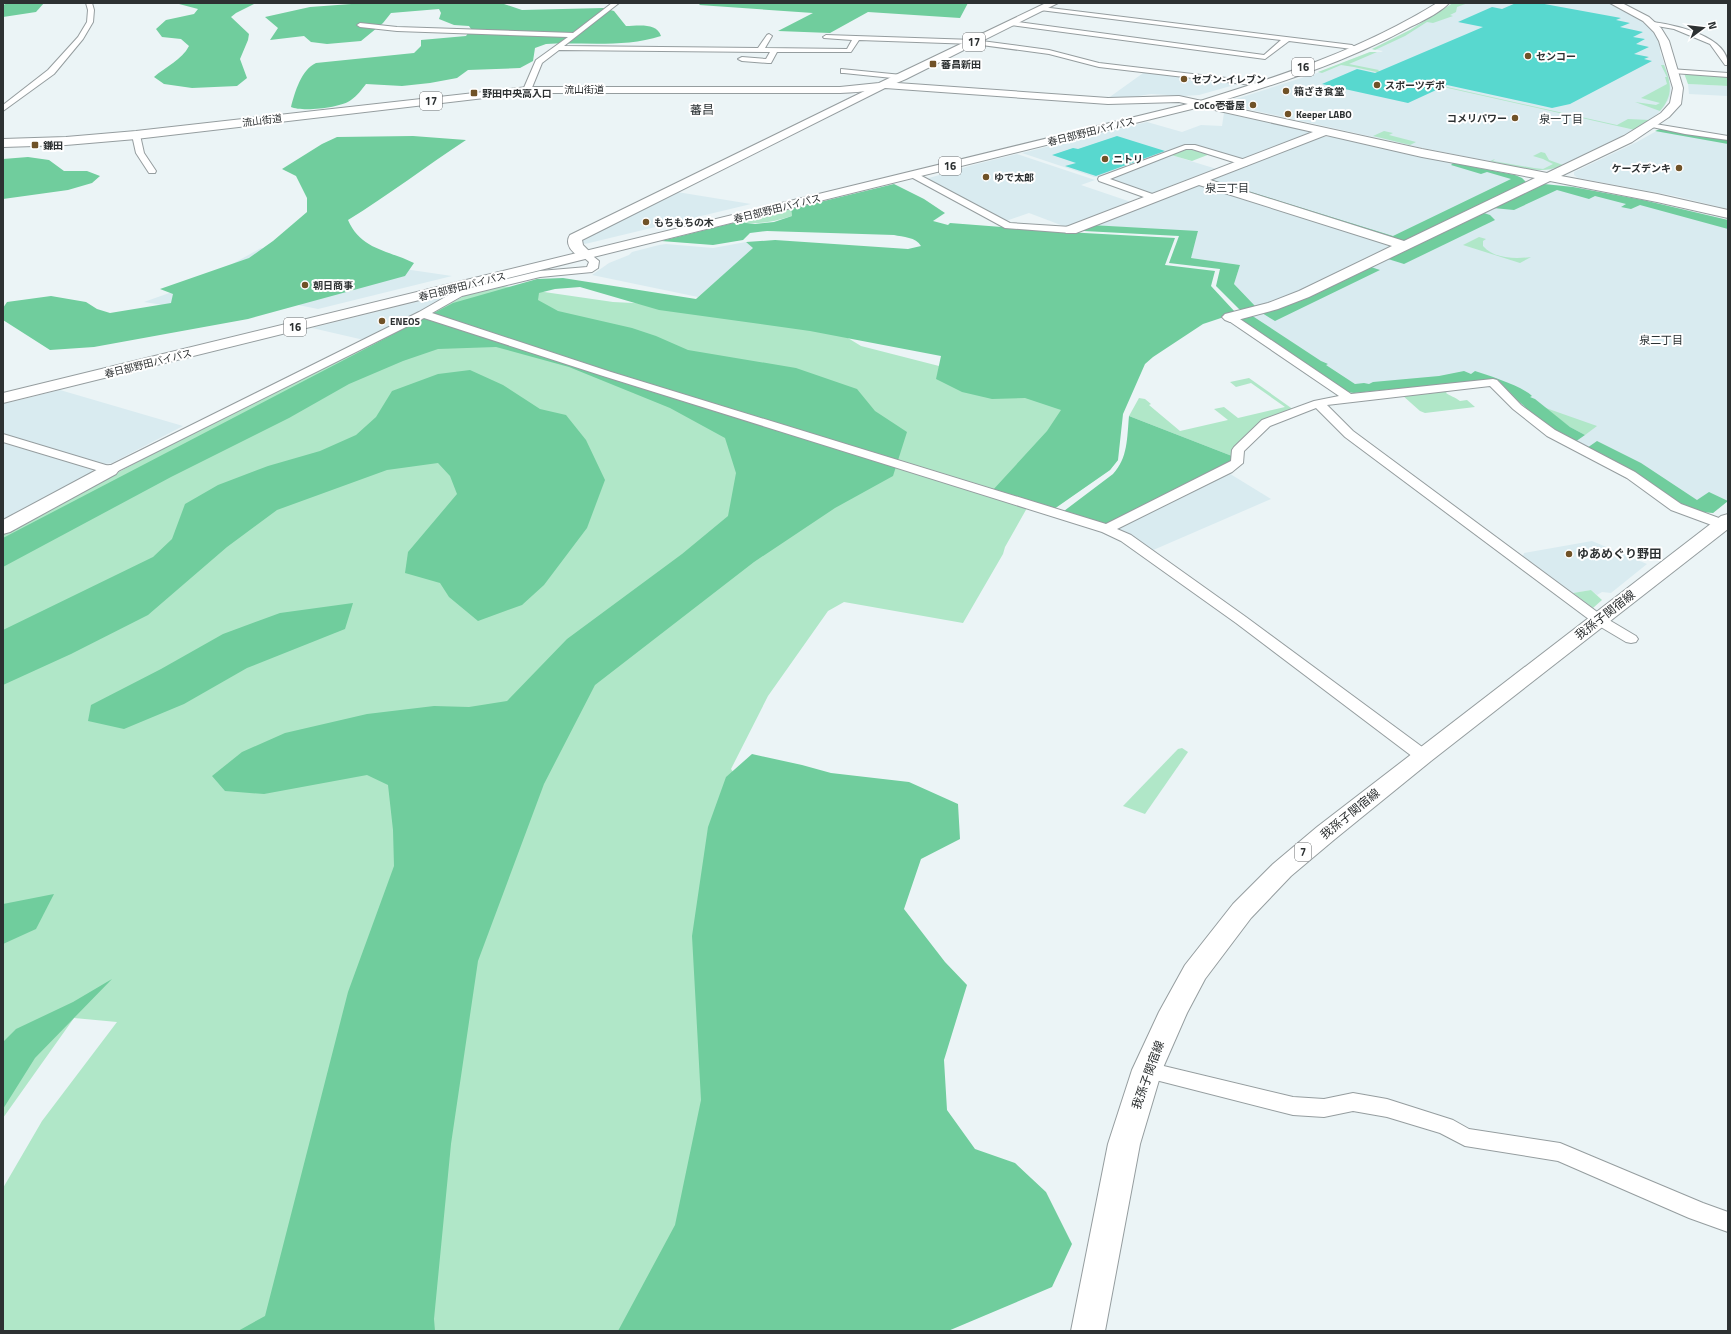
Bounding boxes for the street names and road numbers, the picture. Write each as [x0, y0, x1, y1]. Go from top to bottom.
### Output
road number: 17 [963, 33, 985, 51]
road number: 16 [1292, 58, 1314, 76]
street label: 流山街道 [564, 82, 604, 97]
road number: 17 [420, 92, 442, 110]
street label: 流山街道 [241, 111, 283, 130]
street label: 春日部野田バイパス [1046, 113, 1137, 150]
road number: 16 [939, 157, 961, 175]
street label: 春日部野田バイパス [732, 190, 823, 227]
street label: 春日部野田バイパス [417, 268, 508, 305]
road number: 16 [284, 318, 306, 336]
street label: 春日部野田バイパス [103, 345, 194, 382]
street label: 我孫子関宿線 [1570, 585, 1639, 644]
street label: 我孫子関宿線 [1316, 784, 1384, 844]
road number: 7 [1295, 843, 1311, 861]
street label: 我孫子関宿線 [1126, 1038, 1169, 1112]

